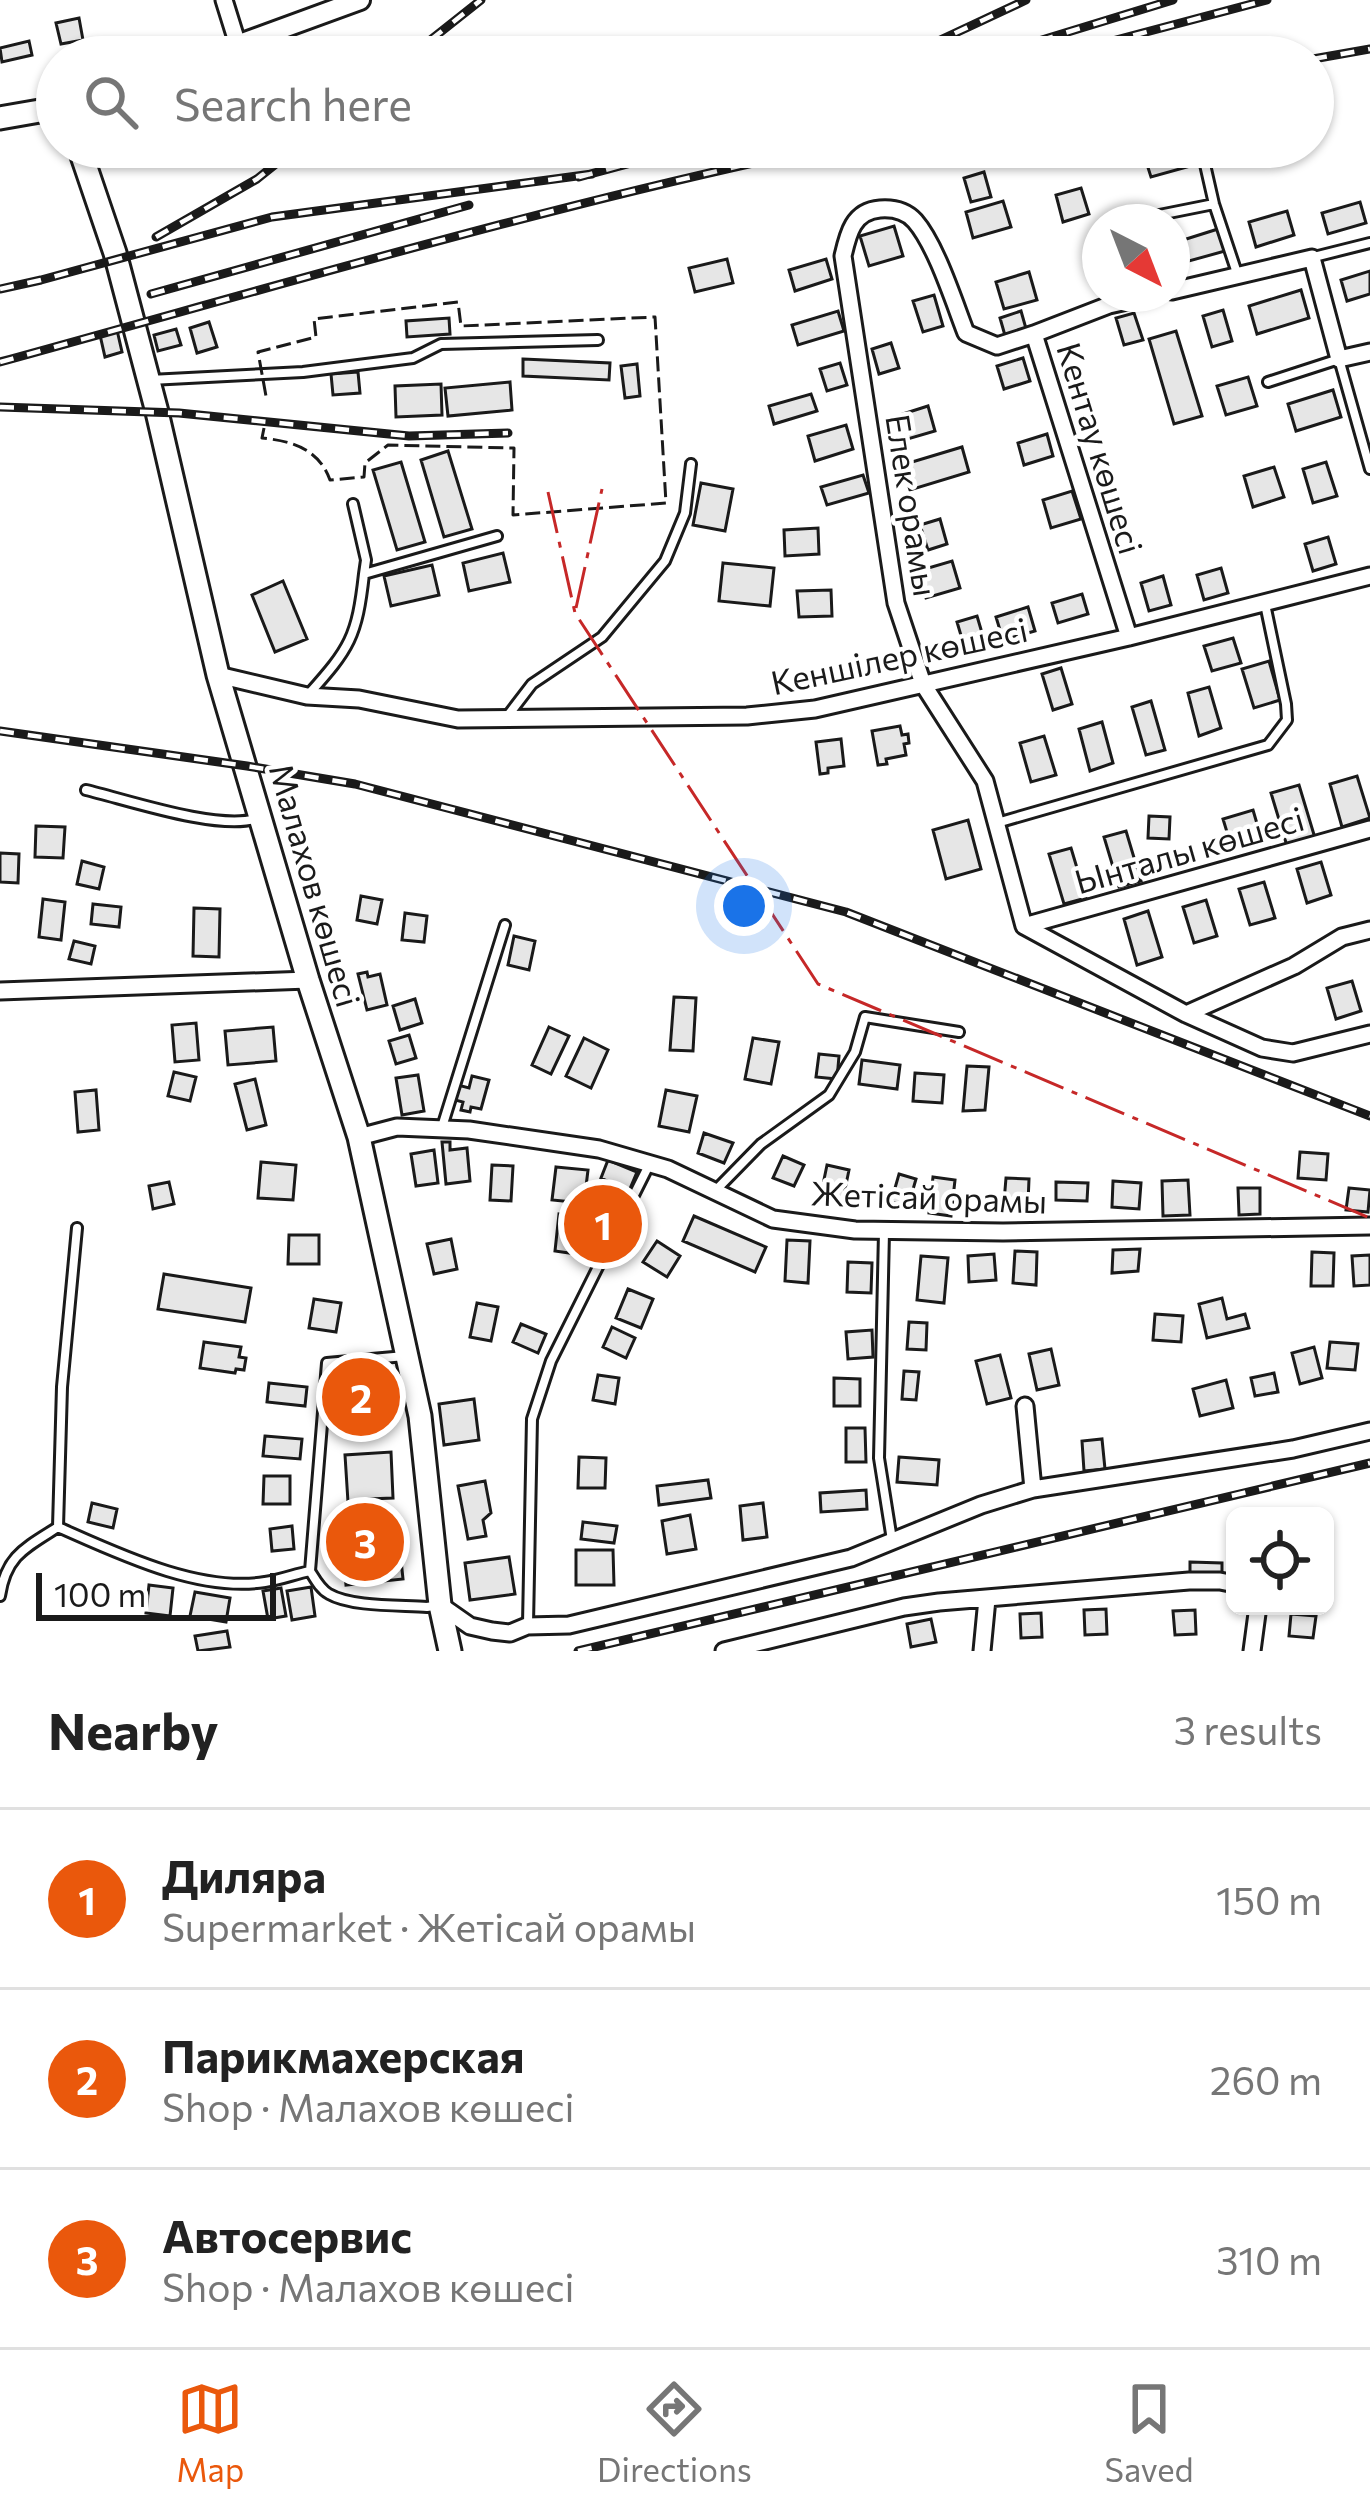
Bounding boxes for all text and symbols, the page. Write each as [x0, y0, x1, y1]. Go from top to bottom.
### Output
search box [36, 36, 1334, 168]
icon: search [78, 69, 144, 135]
text: Search here [174, 75, 412, 130]
north arrow [1082, 204, 1190, 312]
street label: Кентау көшесі [1049, 337, 1153, 559]
street label: Елек орамы [878, 411, 948, 599]
street label: Кеншілер көшесі [767, 608, 1031, 702]
street label: Малахов көшесі [262, 759, 370, 1011]
street label: Ынталы көшесі [1070, 797, 1308, 901]
your location [714, 876, 774, 936]
street label: Жетісай орамы [810, 1171, 1048, 1221]
pin: 1 [564, 1179, 642, 1269]
pin: 2 [322, 1352, 400, 1442]
pin: 3 [326, 1497, 404, 1587]
map controls [1226, 1507, 1334, 1615]
button: locate [1226, 1507, 1334, 1615]
scale bar [36, 1567, 276, 1620]
text: 100 m [54, 1573, 146, 1614]
text: Nearby [48, 1698, 218, 1761]
text: 3 results [1174, 1705, 1322, 1753]
text: Диляра [162, 1847, 326, 1902]
text: 1 [78, 1875, 96, 1923]
text: 150 m [1216, 1875, 1322, 1923]
text: Supermarket · Жетісай орамы [162, 1902, 696, 1950]
text: Парикмахерская [162, 2027, 525, 2082]
text: 2 [76, 2055, 98, 2103]
text: 260 m [1210, 2055, 1322, 2103]
text: Shop · Малахов көшесі [162, 2082, 575, 2130]
text: Автосервис [162, 2207, 412, 2262]
text: 3 [76, 2235, 98, 2283]
text: 310 m [1216, 2235, 1322, 2283]
text: Shop · Малахов көшесі [162, 2262, 575, 2310]
tab: Map [176, 2376, 244, 2489]
tab: Directions [597, 2376, 752, 2489]
tab: Saved [1105, 2376, 1194, 2489]

